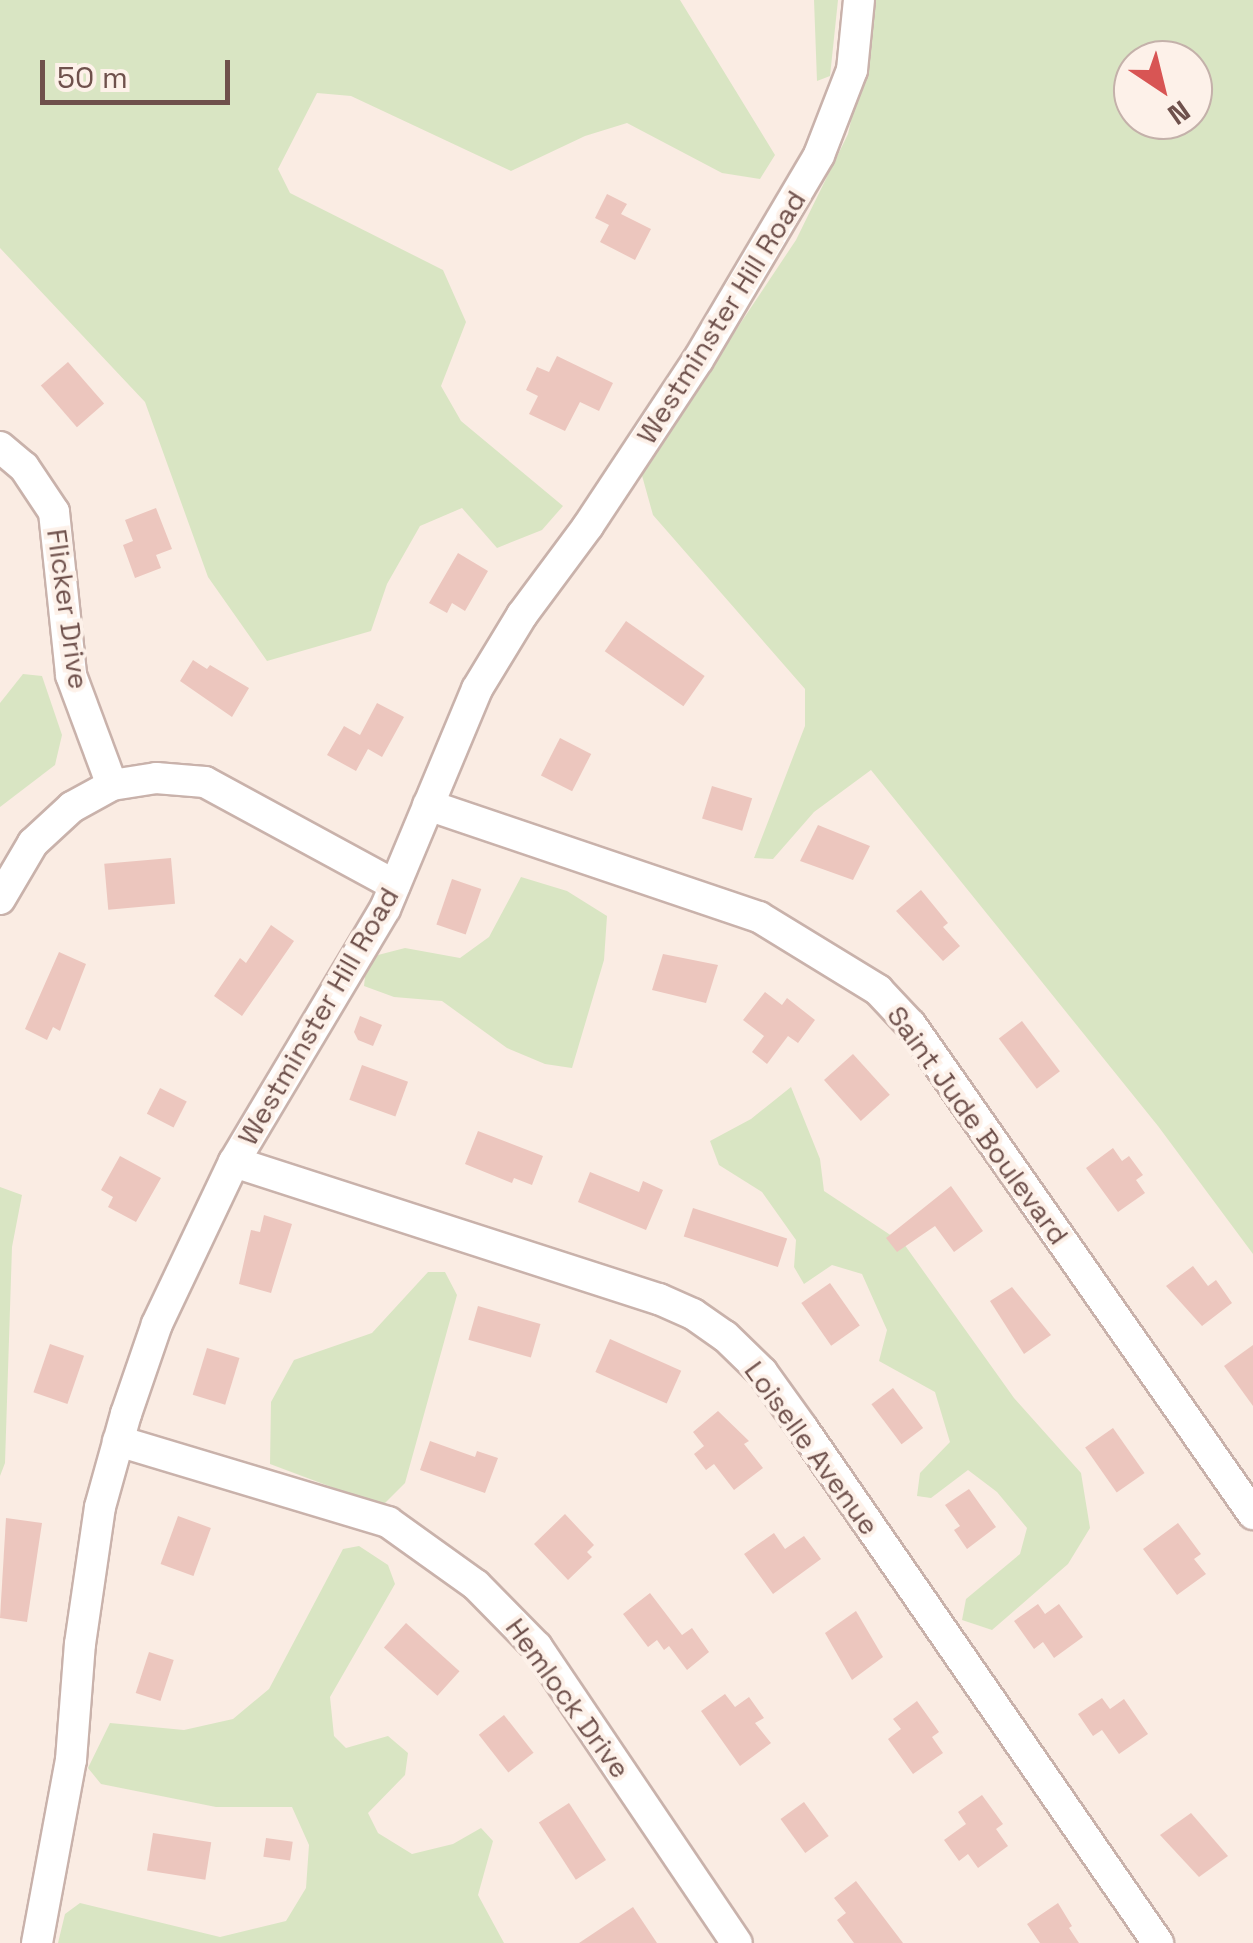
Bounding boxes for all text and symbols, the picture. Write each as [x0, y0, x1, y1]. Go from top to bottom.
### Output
scale bar [45, 40, 235, 102]
north arrow [1113, 40, 1213, 140]
text: 50 m [57, 58, 128, 97]
text: N [1161, 93, 1197, 133]
street label: Westminster Hill Road [629, 184, 813, 450]
street label: Flicker Drive [40, 527, 96, 691]
street label: Westminster Hill Road [230, 881, 406, 1151]
street label: Saint Jude Boulevard [880, 999, 1076, 1251]
street label: Loiselle Avenue [738, 1354, 886, 1542]
street label: Hemlock Drive [499, 1612, 637, 1784]

